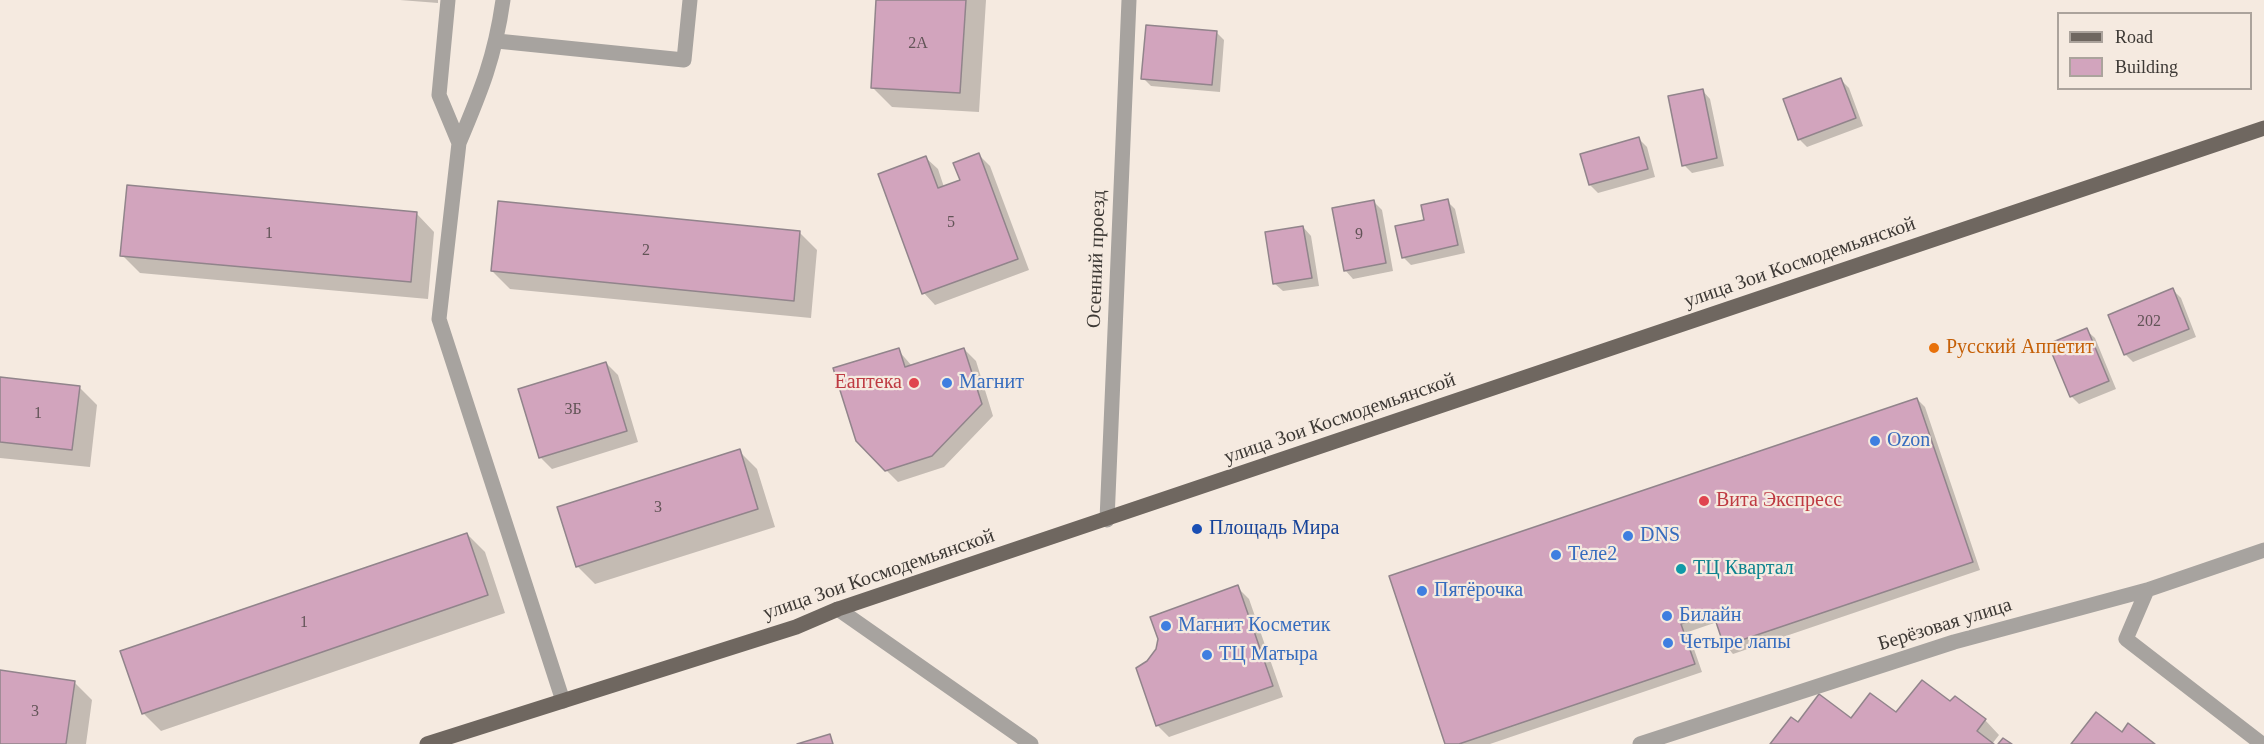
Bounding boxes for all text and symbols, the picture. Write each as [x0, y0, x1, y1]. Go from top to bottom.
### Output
legend [2057, 12, 2252, 90]
text: Road [2115, 27, 2153, 47]
house number: 2А [908, 34, 928, 54]
text: Building [2115, 57, 2178, 77]
street label: Осенний проезд [1083, 190, 1111, 328]
street label: улица Зои Космодемьянской [1681, 212, 1919, 314]
house number: 5 [947, 213, 955, 233]
house number: 1 [265, 224, 273, 244]
house number: 9 [1355, 225, 1363, 245]
house number: 2 [642, 241, 650, 261]
house number: 202 [2137, 312, 2161, 332]
place label: Русский Аппетит [1946, 336, 2094, 360]
marker: Русский Аппетит [1927, 341, 1941, 355]
street label: улица Зои Космодемьянской [1221, 368, 1459, 470]
place label: Еаптека [835, 371, 902, 395]
place label: Магнит [959, 371, 1024, 395]
marker: Еаптека [907, 376, 921, 390]
marker: Магнит [940, 376, 954, 390]
house number: 3Б [564, 400, 582, 420]
house number: 1 [34, 404, 42, 424]
place label: Ozon [1887, 429, 1930, 453]
marker: Ozon [1868, 434, 1882, 448]
place label: Вита Экспресс [1716, 489, 1842, 513]
marker: Вита Экспресс [1697, 494, 1711, 508]
house number: 3 [654, 498, 662, 518]
place label: Площадь Мира [1209, 517, 1339, 541]
marker: Площадь Мира [1190, 522, 1204, 536]
street label: улица Зои Космодемьянской [760, 524, 998, 626]
place label: DNS [1640, 524, 1680, 548]
marker: DNS [1621, 529, 1635, 543]
place label: Теле2 [1568, 543, 1617, 567]
marker: Теле2 [1549, 548, 1563, 562]
place label: ТЦ Квартал [1693, 557, 1794, 581]
marker: ТЦ Квартал [1674, 562, 1688, 576]
place label: Пятёрочка [1434, 579, 1523, 603]
marker: Пятёрочка [1415, 584, 1429, 598]
street label: Берёзовая улица [1875, 593, 2015, 657]
place label: Билайн [1679, 604, 1741, 628]
marker: Билайн [1660, 609, 1674, 623]
house number: 1 [300, 613, 308, 633]
place label: Магнит Косметик [1178, 614, 1330, 638]
marker: Магнит Косметик [1159, 619, 1173, 633]
place label: Четыре лапы [1680, 631, 1791, 655]
marker: Четыре лапы [1661, 636, 1675, 650]
place label: ТЦ Матыра [1219, 643, 1318, 667]
marker: ТЦ Матыра [1200, 648, 1214, 662]
house number: 3 [31, 702, 39, 722]

